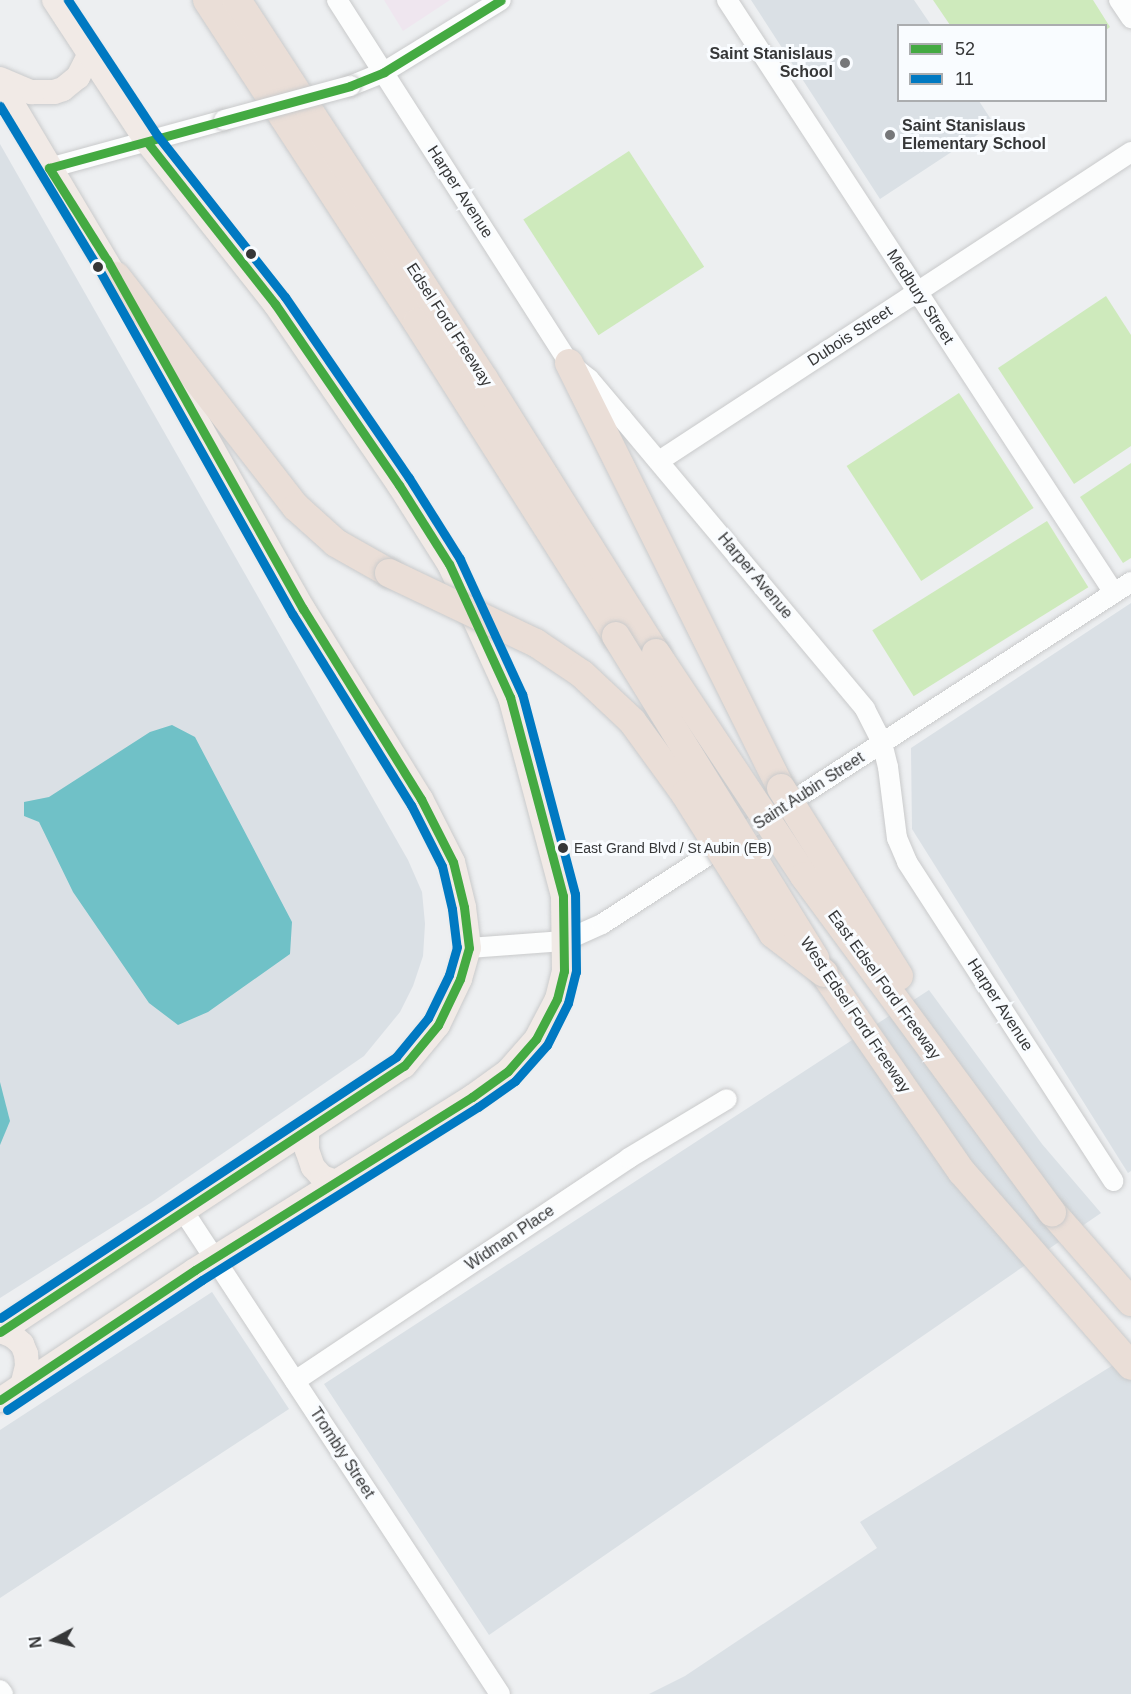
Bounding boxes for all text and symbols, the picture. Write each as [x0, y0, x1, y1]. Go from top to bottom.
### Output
legend [897, 24, 1107, 102]
text: 52 [955, 39, 975, 59]
place label: Saint Stanislaus School [709, 44, 833, 82]
marker: Saint Stanislaus School [838, 56, 852, 70]
text: 11 [955, 69, 974, 89]
place label: Saint Stanislaus Elementary School [902, 116, 1046, 154]
marker: Saint Stanislaus Elementary School [883, 128, 897, 142]
street label: Harper Avenue [423, 142, 497, 242]
street label: Medbury Street [882, 246, 958, 348]
unlabelled marker [245, 248, 257, 260]
street label: Edsel Ford Freeway [402, 260, 496, 390]
unlabelled marker [92, 261, 104, 273]
street label: Dubois Street [804, 302, 896, 370]
street label: Harper Avenue [713, 529, 797, 623]
street label: Saint Aubin Street [750, 748, 868, 834]
place label: East Grand Blvd / St Aubin (EB) [574, 840, 772, 856]
marker: East Grand Blvd / St Aubin (EB) [557, 842, 569, 854]
street label: East Edsel Ford Freeway [823, 907, 945, 1063]
street label: West Edsel Ford Freeway [796, 933, 914, 1097]
street label: Harper Avenue [963, 955, 1037, 1055]
street label: Widman Place [462, 1201, 558, 1275]
street label: Trombly Street [306, 1404, 378, 1502]
north arrow [24, 1610, 84, 1670]
text: N [26, 1635, 45, 1649]

